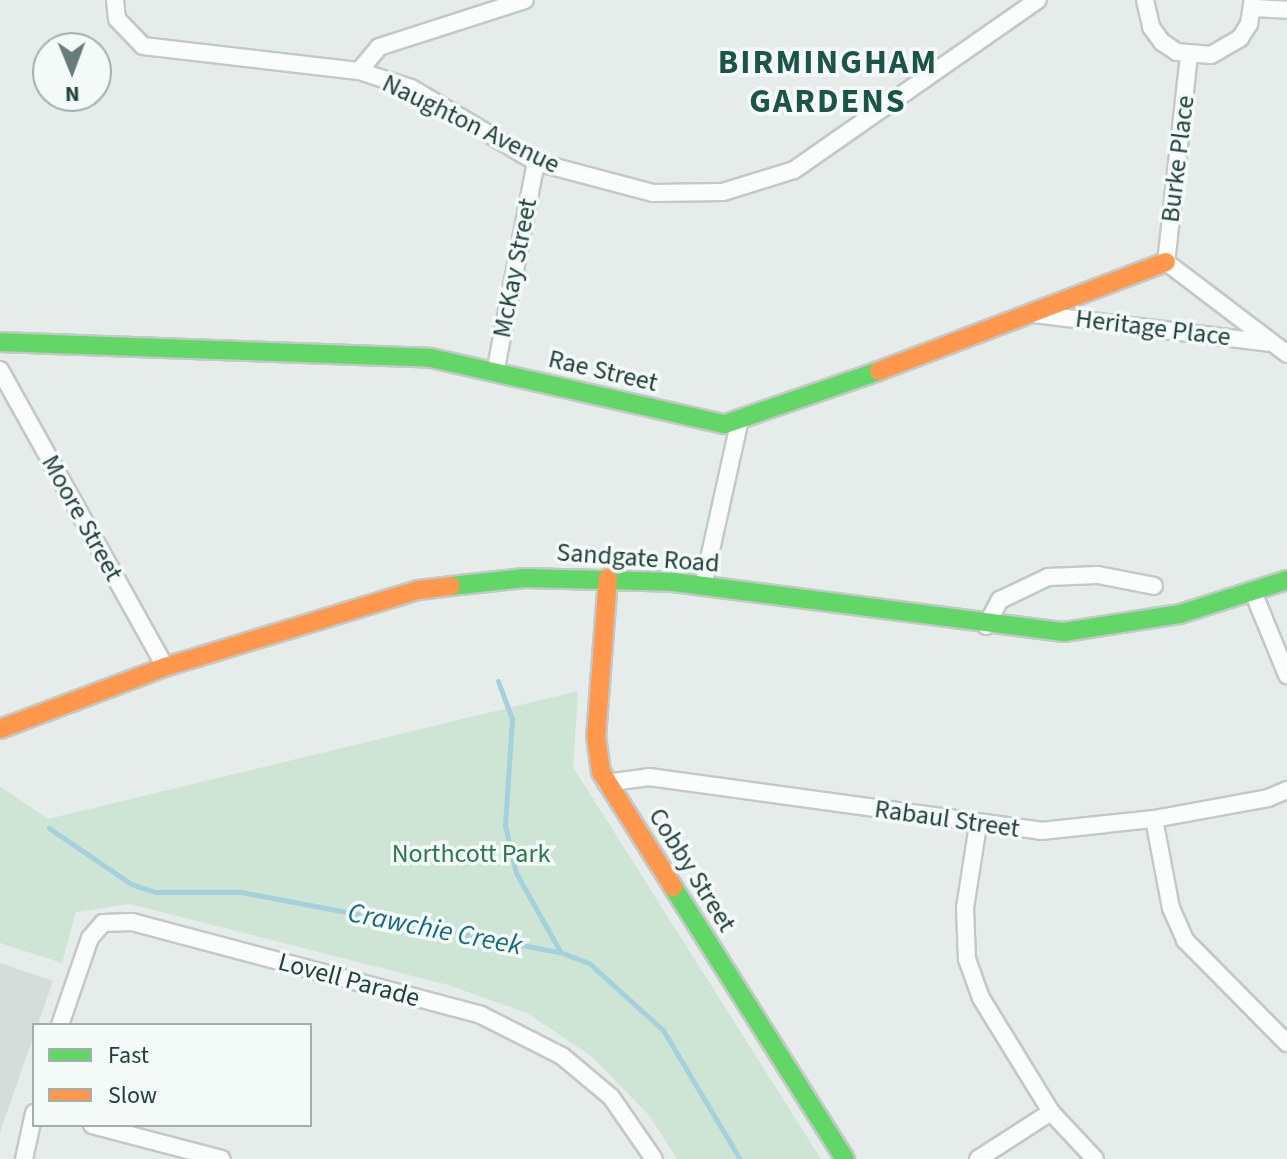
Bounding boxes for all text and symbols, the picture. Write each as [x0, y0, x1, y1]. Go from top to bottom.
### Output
north arrow [32, 32, 112, 112]
district label: BIRMINGHAM GARDENS [718, 42, 938, 122]
street label: Naughton Avenue [377, 68, 565, 180]
text: N [65, 78, 80, 110]
street label: Burke Place [1155, 94, 1201, 224]
street label: McKay Street [486, 196, 544, 340]
street label: Heritage Place [1074, 303, 1232, 353]
street label: Rae Street [545, 343, 661, 399]
street label: Moore Street [35, 450, 129, 586]
street label: Sandgate Road [555, 537, 721, 579]
street label: Rabaul Street [873, 793, 1021, 845]
street label: Cobby Street [642, 802, 742, 938]
park label: Northcott Park [392, 838, 550, 870]
water label: Crawchie Creek [345, 896, 525, 962]
street label: Lovell Parade [275, 946, 423, 1014]
legend [32, 1023, 312, 1127]
text: Fast [108, 1038, 149, 1073]
text: Slow [108, 1078, 157, 1113]

